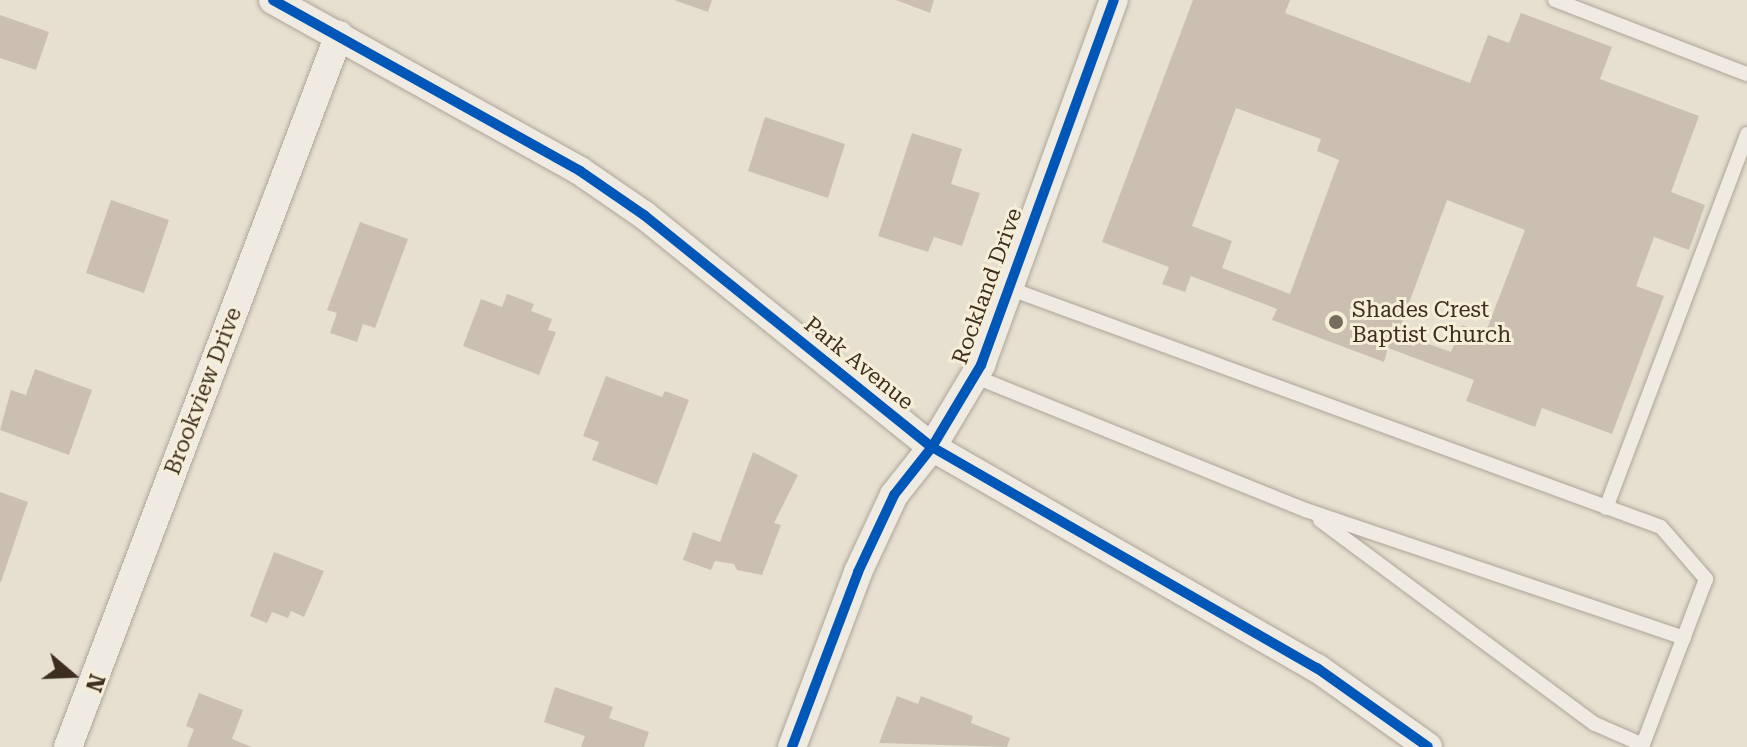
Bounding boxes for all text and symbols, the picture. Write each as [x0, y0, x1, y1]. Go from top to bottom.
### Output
street label: Rockland Drive [947, 204, 1027, 368]
place label: Shades Crest Baptist Church [1352, 296, 1511, 348]
street label: Brookview Drive [159, 304, 247, 478]
street label: Park Avenue [799, 311, 919, 415]
marker: Shades Crest Baptist Church [1327, 313, 1345, 331]
north arrow [32, 635, 112, 715]
text: N [81, 671, 110, 695]

